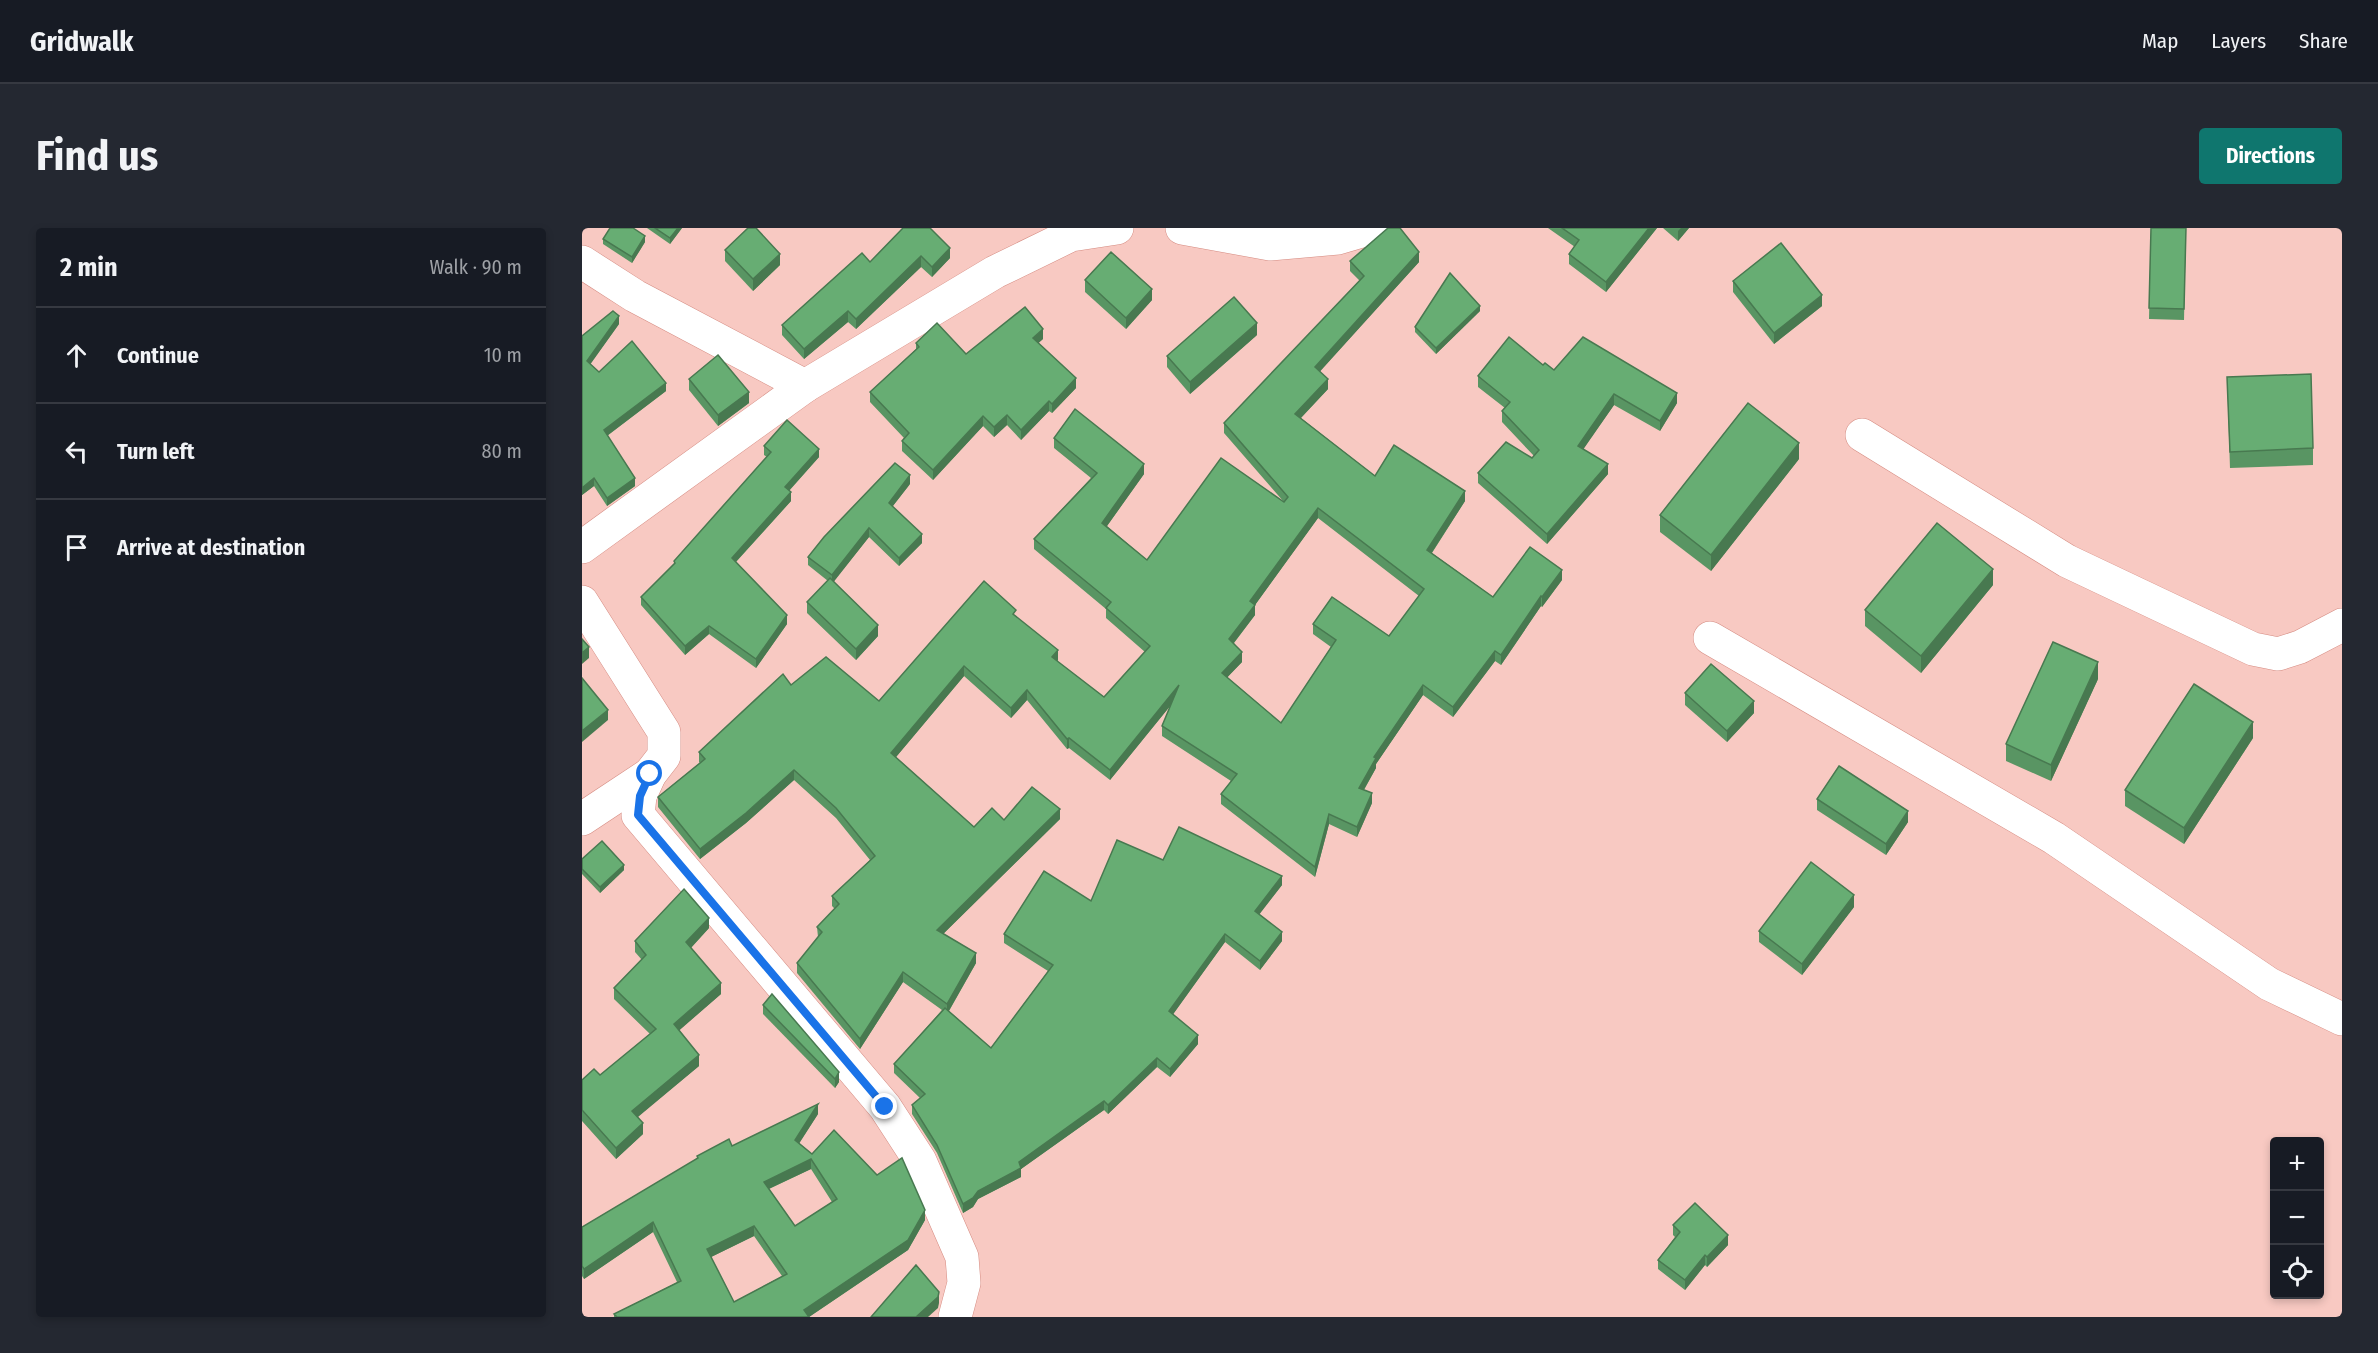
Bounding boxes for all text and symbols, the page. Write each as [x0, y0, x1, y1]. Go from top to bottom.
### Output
text: Gridwalk [30, 25, 134, 58]
text: Map [2142, 28, 2178, 54]
text: Layers [2211, 28, 2266, 54]
text: Share [2299, 28, 2348, 54]
button: Directions [2199, 128, 2342, 184]
text: Find us [36, 131, 158, 181]
text: 2 min [60, 252, 118, 283]
text: Walk · 90 m [430, 255, 522, 279]
icon: ahead [60, 339, 93, 372]
text: Continue [117, 342, 199, 369]
text: 10 m [484, 343, 522, 367]
icon: left [60, 435, 93, 468]
text: Turn left [117, 438, 195, 465]
text: 80 m [482, 439, 522, 463]
icon: arrive [60, 531, 93, 564]
text: Arrive at destination [117, 534, 305, 561]
route start [636, 760, 662, 786]
route end [871, 1093, 897, 1119]
map controls [2270, 1137, 2324, 1299]
button: + [2270, 1137, 2324, 1191]
button: − [2270, 1191, 2324, 1245]
button: locate [2270, 1245, 2324, 1299]

